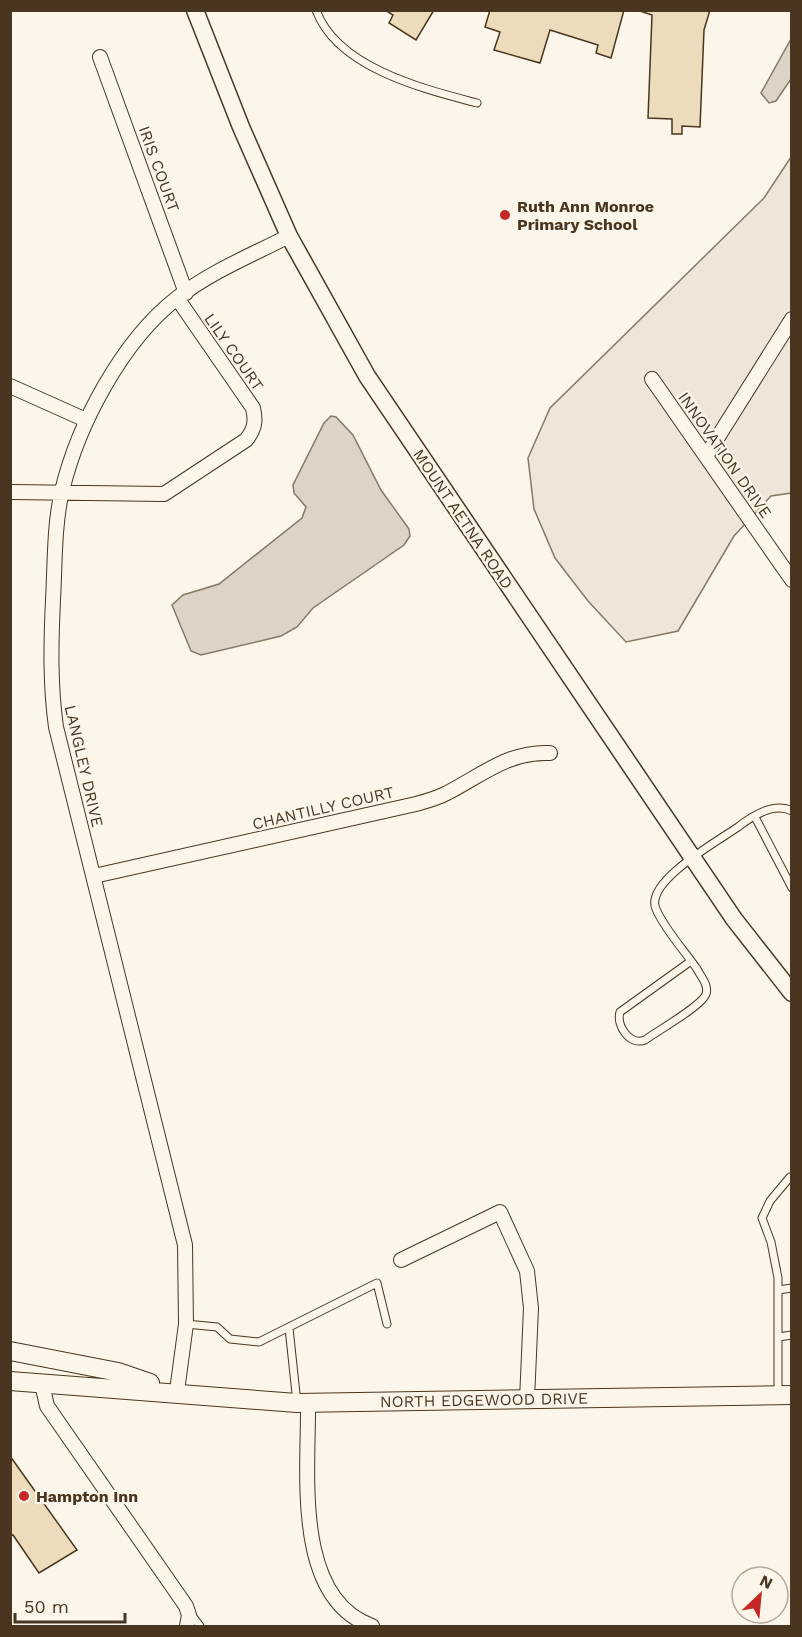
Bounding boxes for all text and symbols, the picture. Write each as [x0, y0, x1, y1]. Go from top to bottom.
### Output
street label: IRIS COURT [135, 123, 183, 215]
place label: Ruth Ann Monroe Primary School [517, 197, 654, 234]
marker: Ruth Ann Monroe Primary School [498, 208, 512, 222]
street label: LILY COURT [200, 310, 268, 395]
street label: INNOVATION DRIVE [674, 388, 776, 522]
street label: MOUNT AETNA ROAD [409, 445, 517, 593]
street label: LANGLEY DRIVE [61, 703, 107, 829]
street label: CHANTILLY COURT [250, 782, 396, 834]
street label: NORTH EDGEWOOD DRIVE [380, 1389, 588, 1411]
place label: Hampton Inn [36, 1487, 138, 1506]
marker: Hampton Inn [17, 1489, 31, 1503]
north arrow [730, 1565, 790, 1625]
text: N [757, 1571, 776, 1593]
scale bar [15, 1586, 124, 1624]
text: 50 m [24, 1596, 69, 1617]

